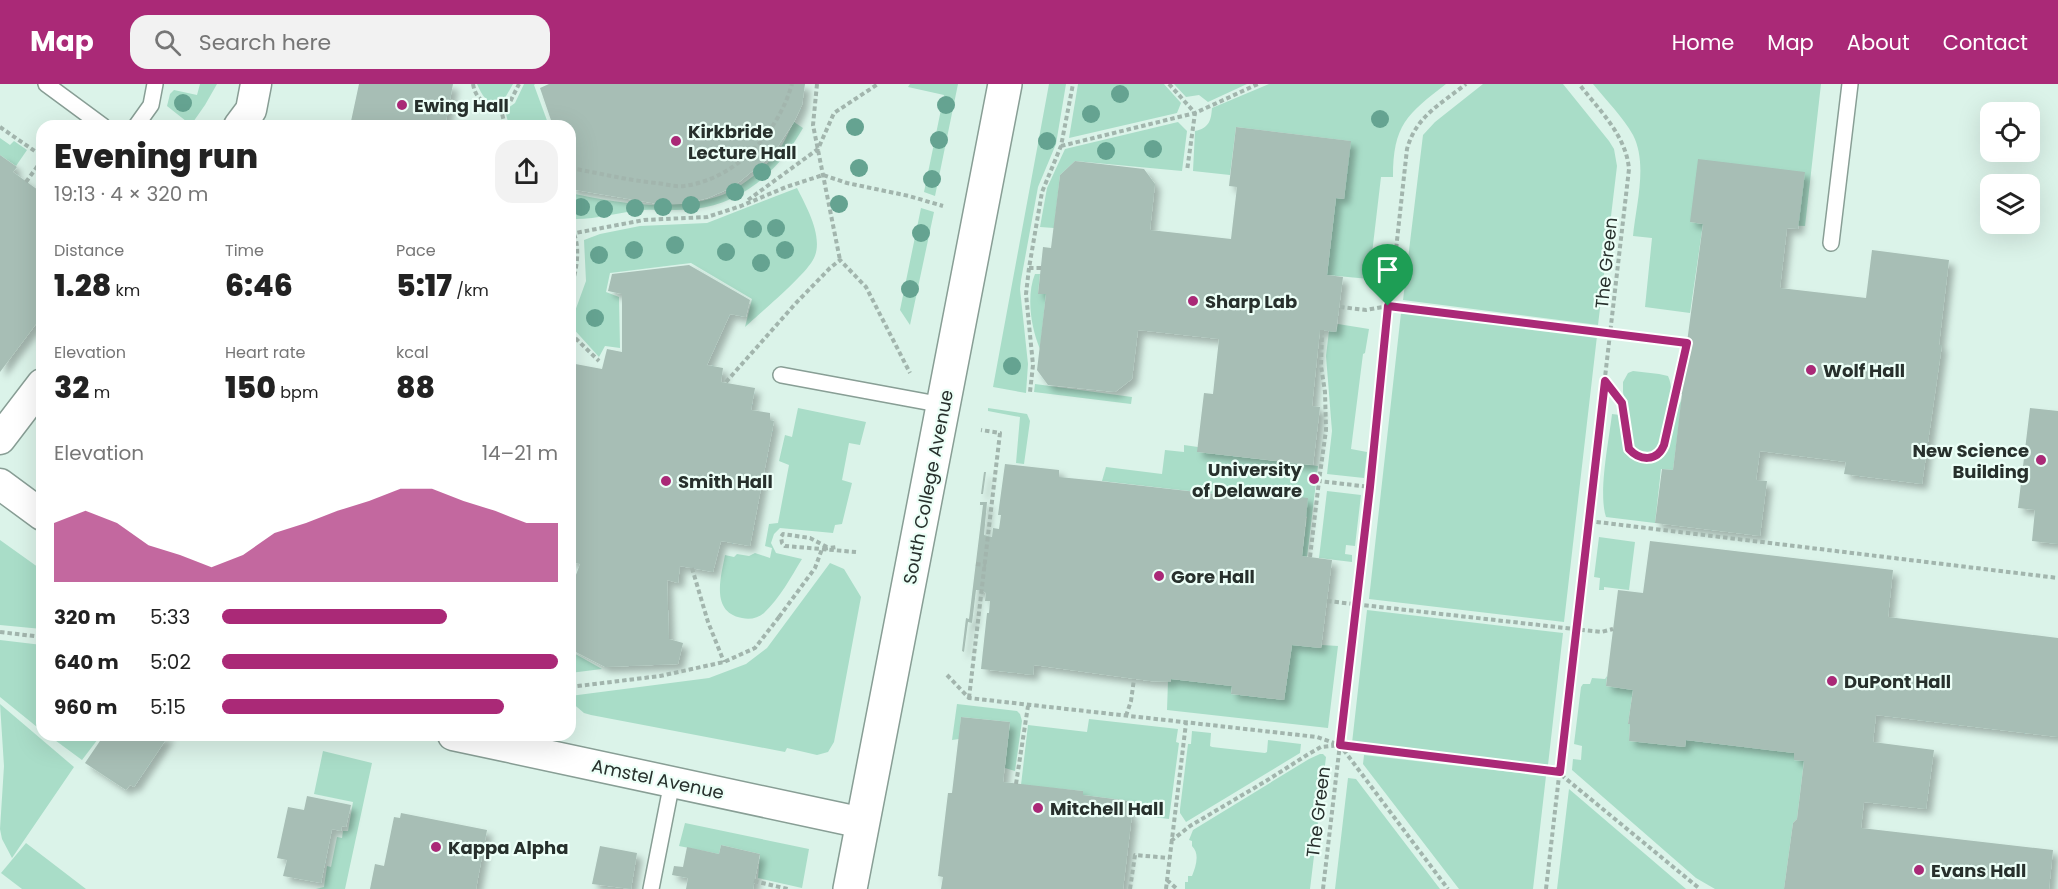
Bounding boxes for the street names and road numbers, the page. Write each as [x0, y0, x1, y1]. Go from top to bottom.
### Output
street label: The Green [1589, 216, 1623, 310]
street label: South College Avenue [897, 388, 959, 586]
street label: Amstel Avenue [590, 753, 726, 805]
street label: The Green [1300, 765, 1336, 859]

